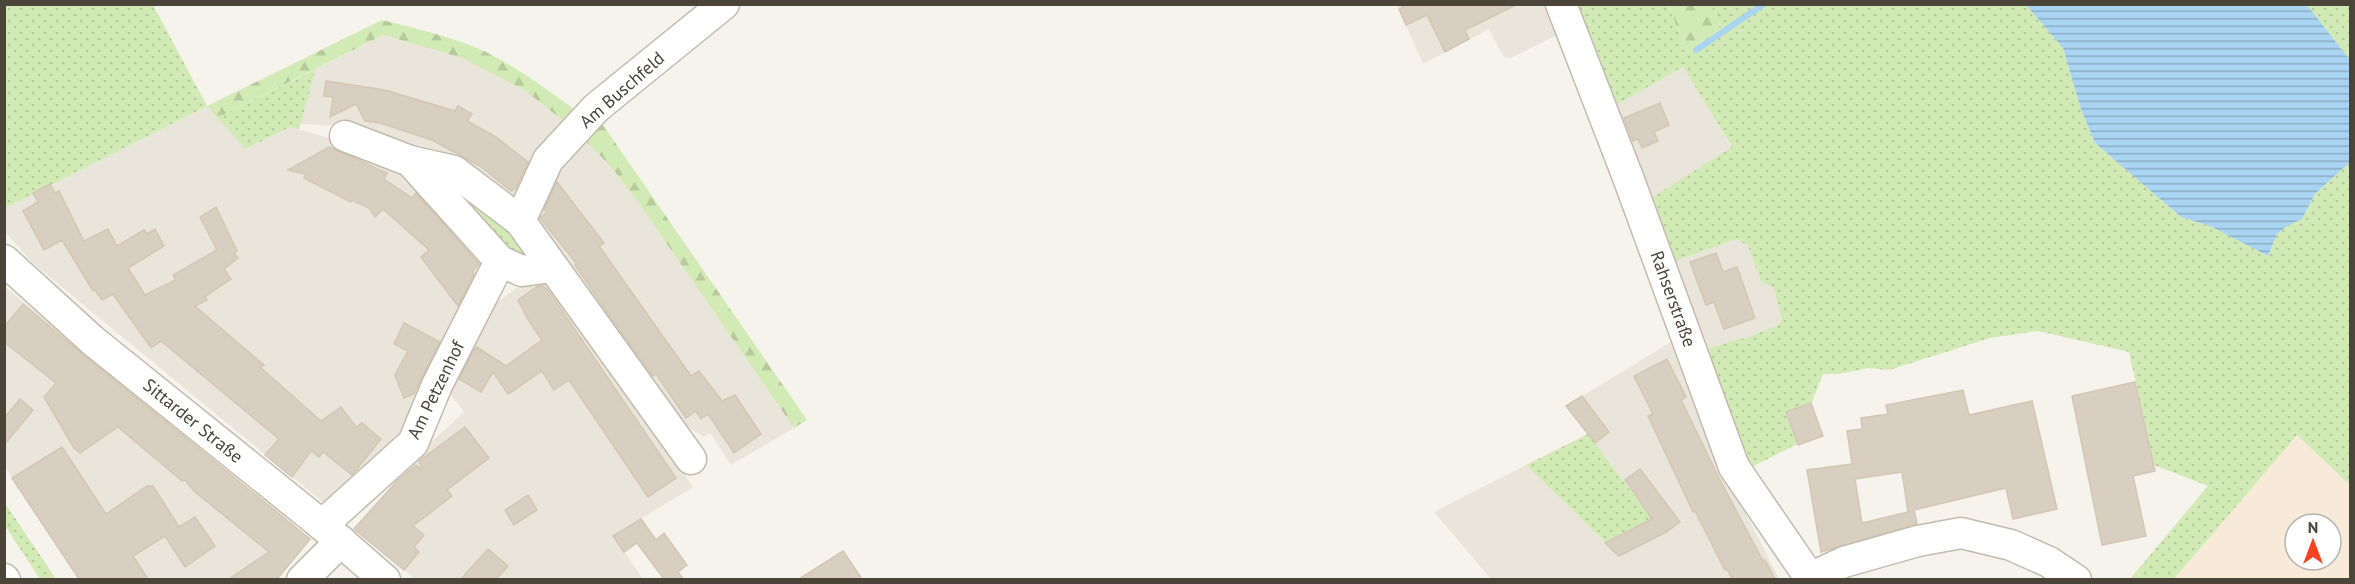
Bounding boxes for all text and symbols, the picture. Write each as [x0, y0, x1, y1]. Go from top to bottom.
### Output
street label: Am Buschfeld [574, 46, 669, 133]
street label: Rahserstraße [1645, 248, 1701, 350]
street label: Am Petzenhof [402, 336, 470, 443]
street label: Sittarder Straße [139, 373, 248, 468]
north arrow [2283, 512, 2343, 572]
text: N [2308, 517, 2318, 537]

